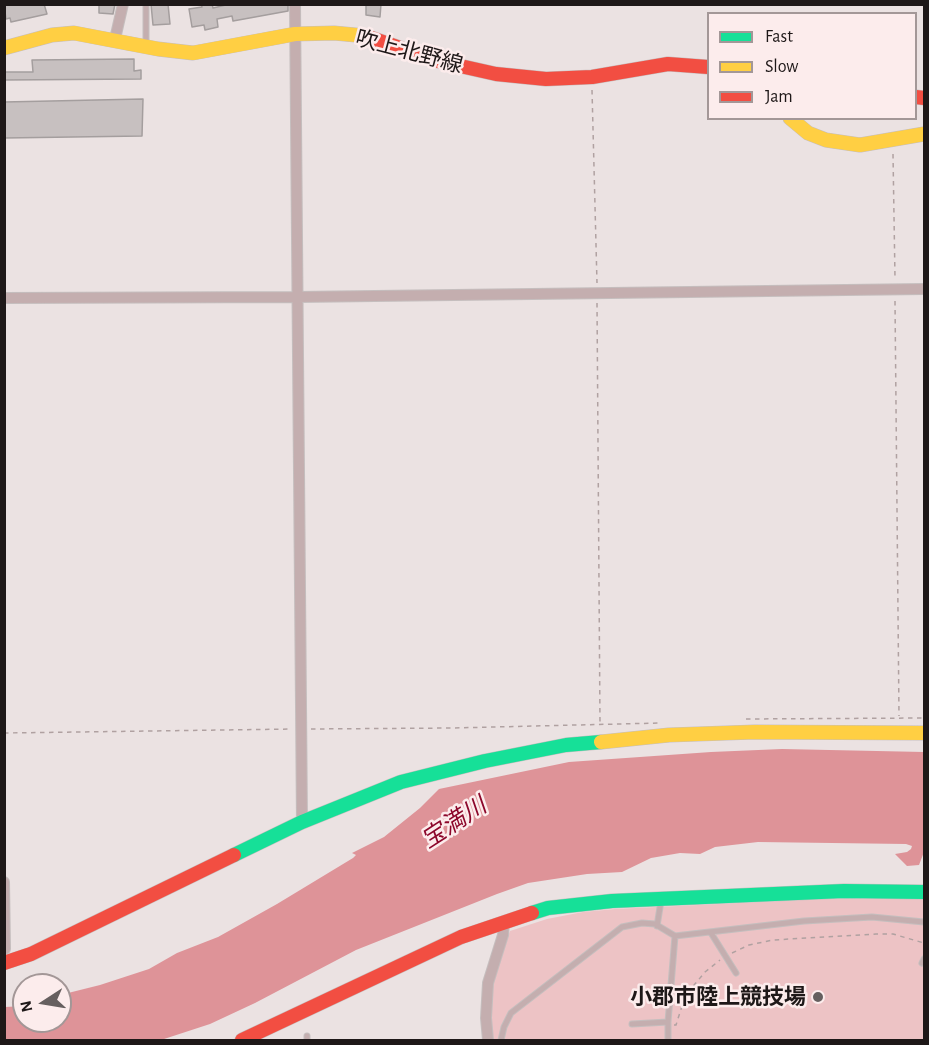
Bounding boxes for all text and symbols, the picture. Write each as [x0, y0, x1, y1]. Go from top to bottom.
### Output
legend [707, 12, 917, 120]
street label: 吹上北野線 [352, 25, 466, 79]
text: Fast [765, 28, 793, 46]
text: Slow [765, 58, 798, 76]
text: Jam [765, 88, 793, 106]
water label: 宝満川 [416, 791, 492, 855]
north arrow [12, 973, 72, 1033]
place label: 小郡市陸上競技場 [630, 984, 806, 1010]
marker: 小郡市陸上競技場 [811, 990, 825, 1004]
text: N [17, 999, 35, 1013]

